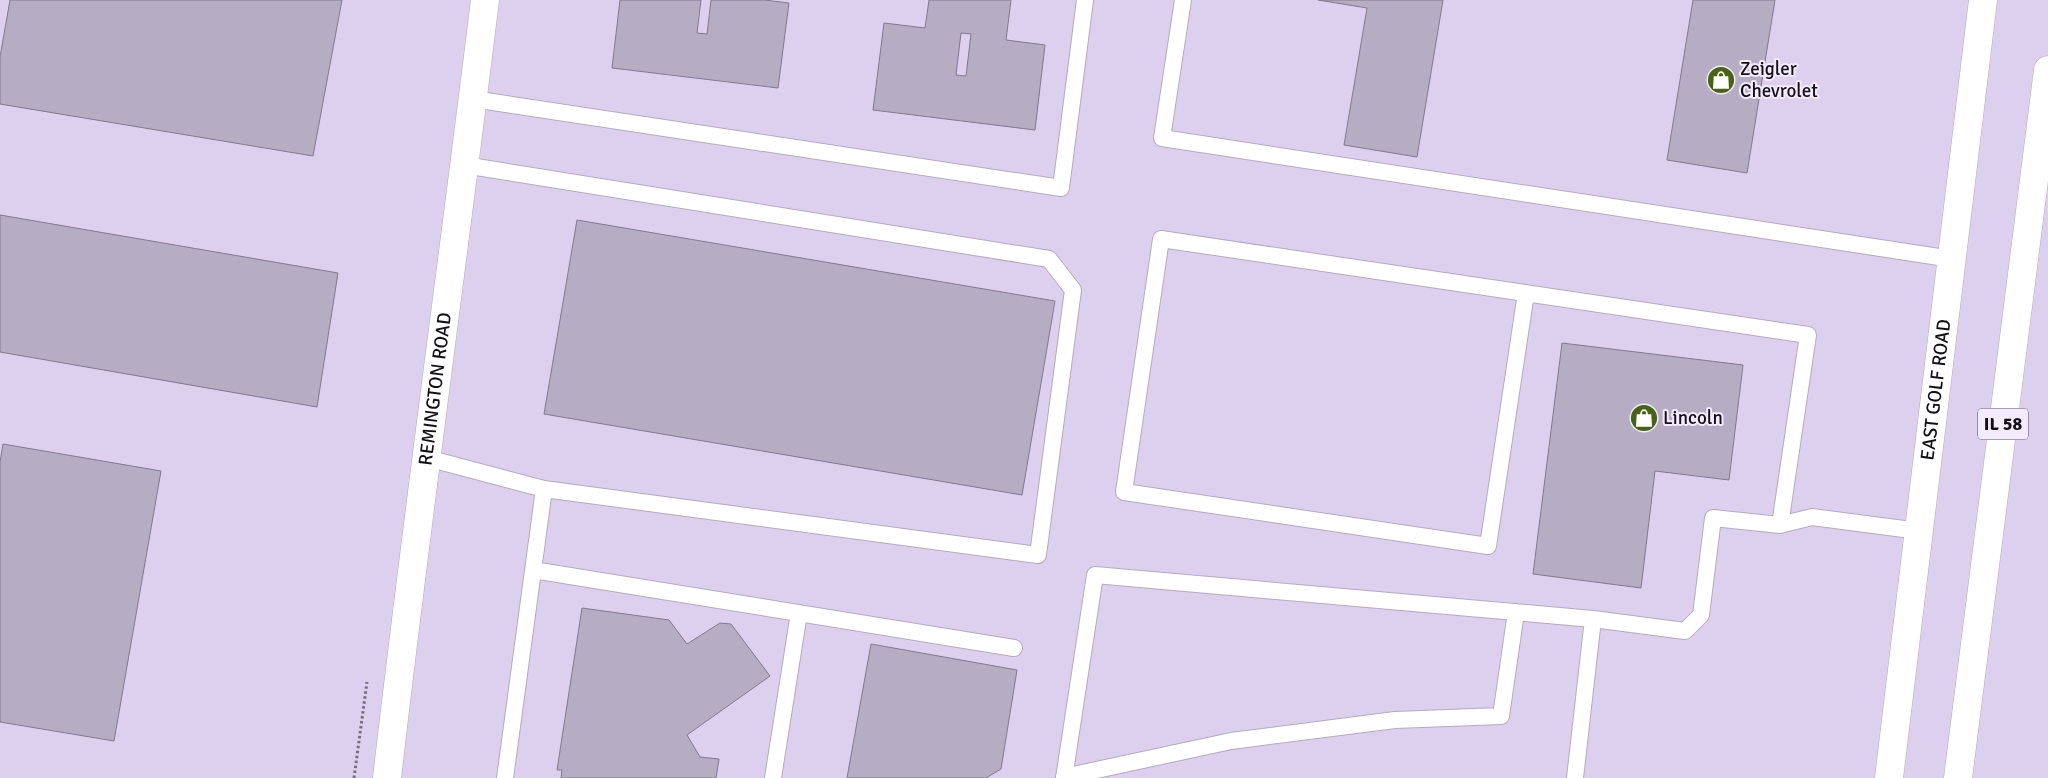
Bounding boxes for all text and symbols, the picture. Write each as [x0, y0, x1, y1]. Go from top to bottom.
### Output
place label: Zeigler Chevrolet [1740, 57, 1818, 103]
shop icon: Zeigler Chevrolet [1706, 65, 1736, 95]
street label: REMINGTON ROAD [414, 311, 457, 467]
street label: EAST GOLF ROAD [1915, 318, 1956, 462]
shop icon: Lincoln [1629, 403, 1659, 433]
place label: Lincoln [1663, 406, 1723, 430]
road number: IL 58 [1978, 408, 2028, 439]

